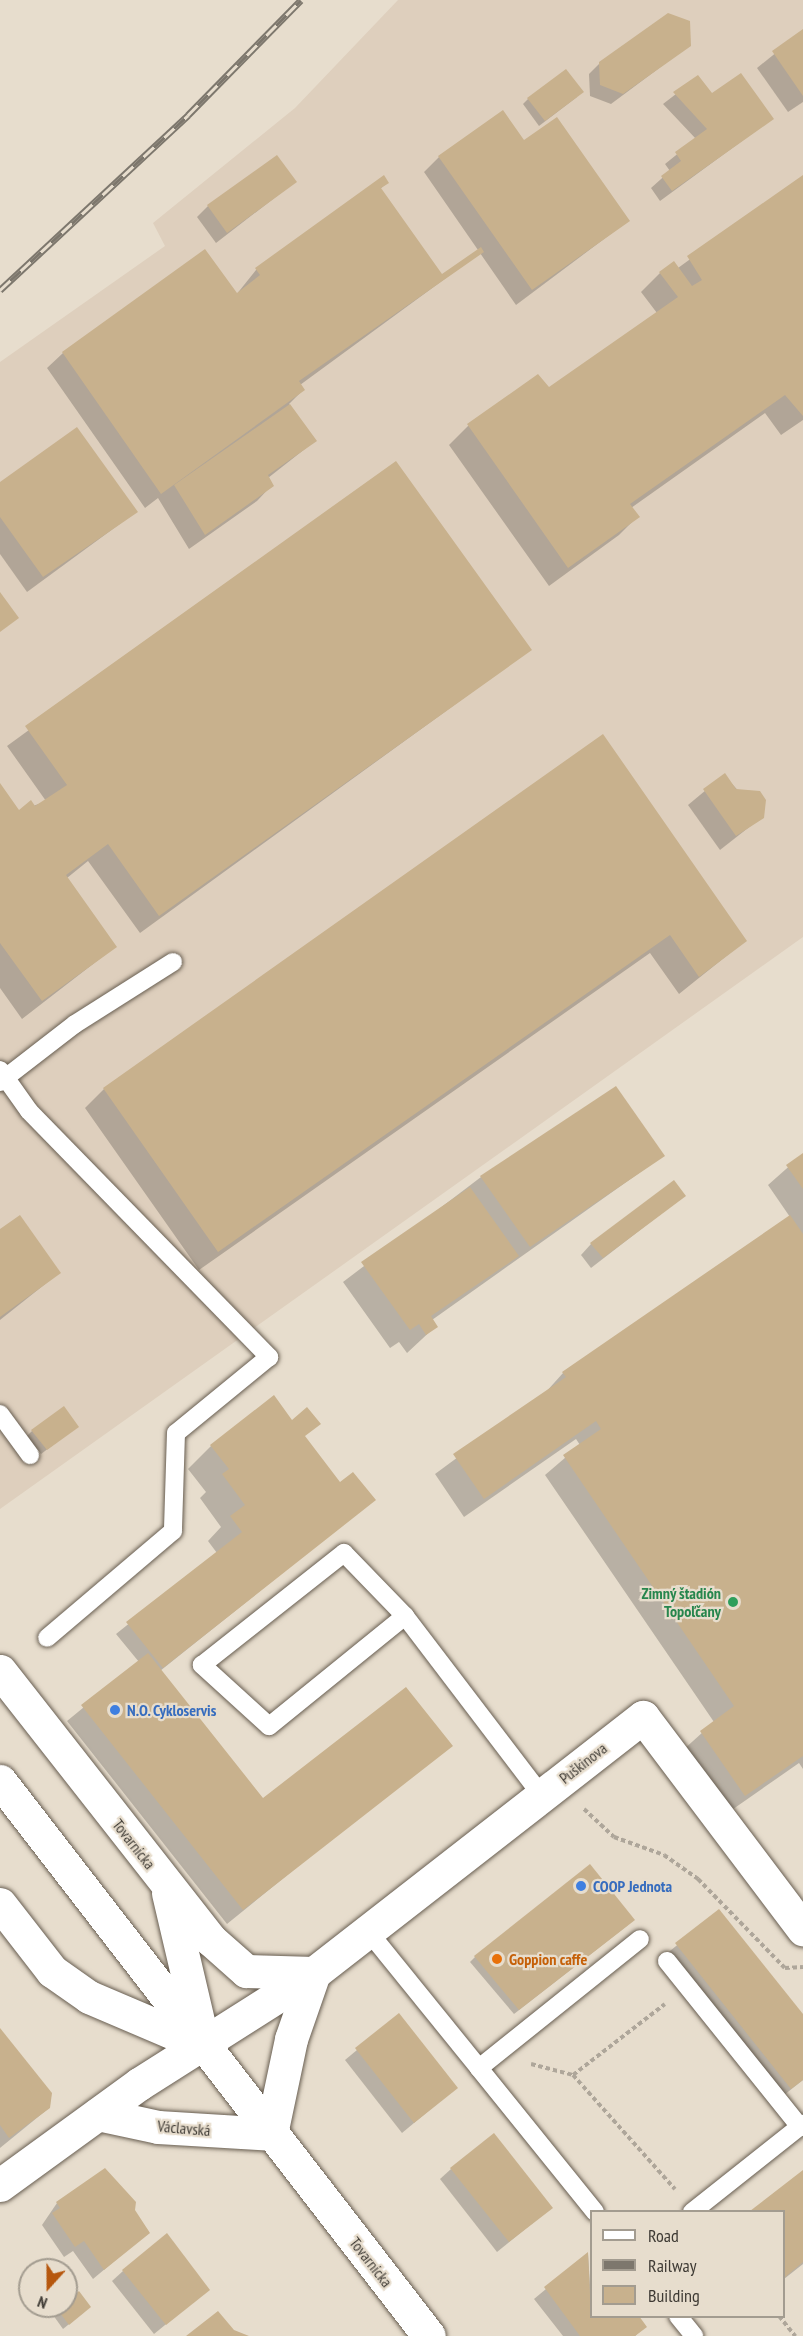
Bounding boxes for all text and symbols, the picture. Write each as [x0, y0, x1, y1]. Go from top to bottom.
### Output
place label: Zimný štadión Topoľčany [641, 1583, 721, 1621]
marker: Zimný štadión Topoľčany [726, 1595, 740, 1609]
place label: N.O. Cykloservis [127, 1700, 217, 1720]
marker: N.O. Cykloservis [108, 1703, 122, 1717]
street label: Puškinova [555, 1738, 611, 1788]
street label: Tovarnícka [109, 1815, 159, 1873]
place label: COOP Jednota [593, 1876, 673, 1896]
marker: COOP Jednota [574, 1879, 588, 1893]
place label: Goppion caffe [509, 1949, 587, 1969]
marker: Goppion caffe [490, 1952, 504, 1966]
street label: Václavská [157, 2116, 211, 2140]
legend [590, 2210, 785, 2318]
text: Road [648, 2224, 679, 2247]
street label: Tovarnícka [346, 2233, 396, 2291]
text: Railway [648, 2254, 697, 2277]
north arrow [18, 2258, 78, 2318]
text: Building [648, 2284, 700, 2307]
text: N [35, 2292, 50, 2314]

